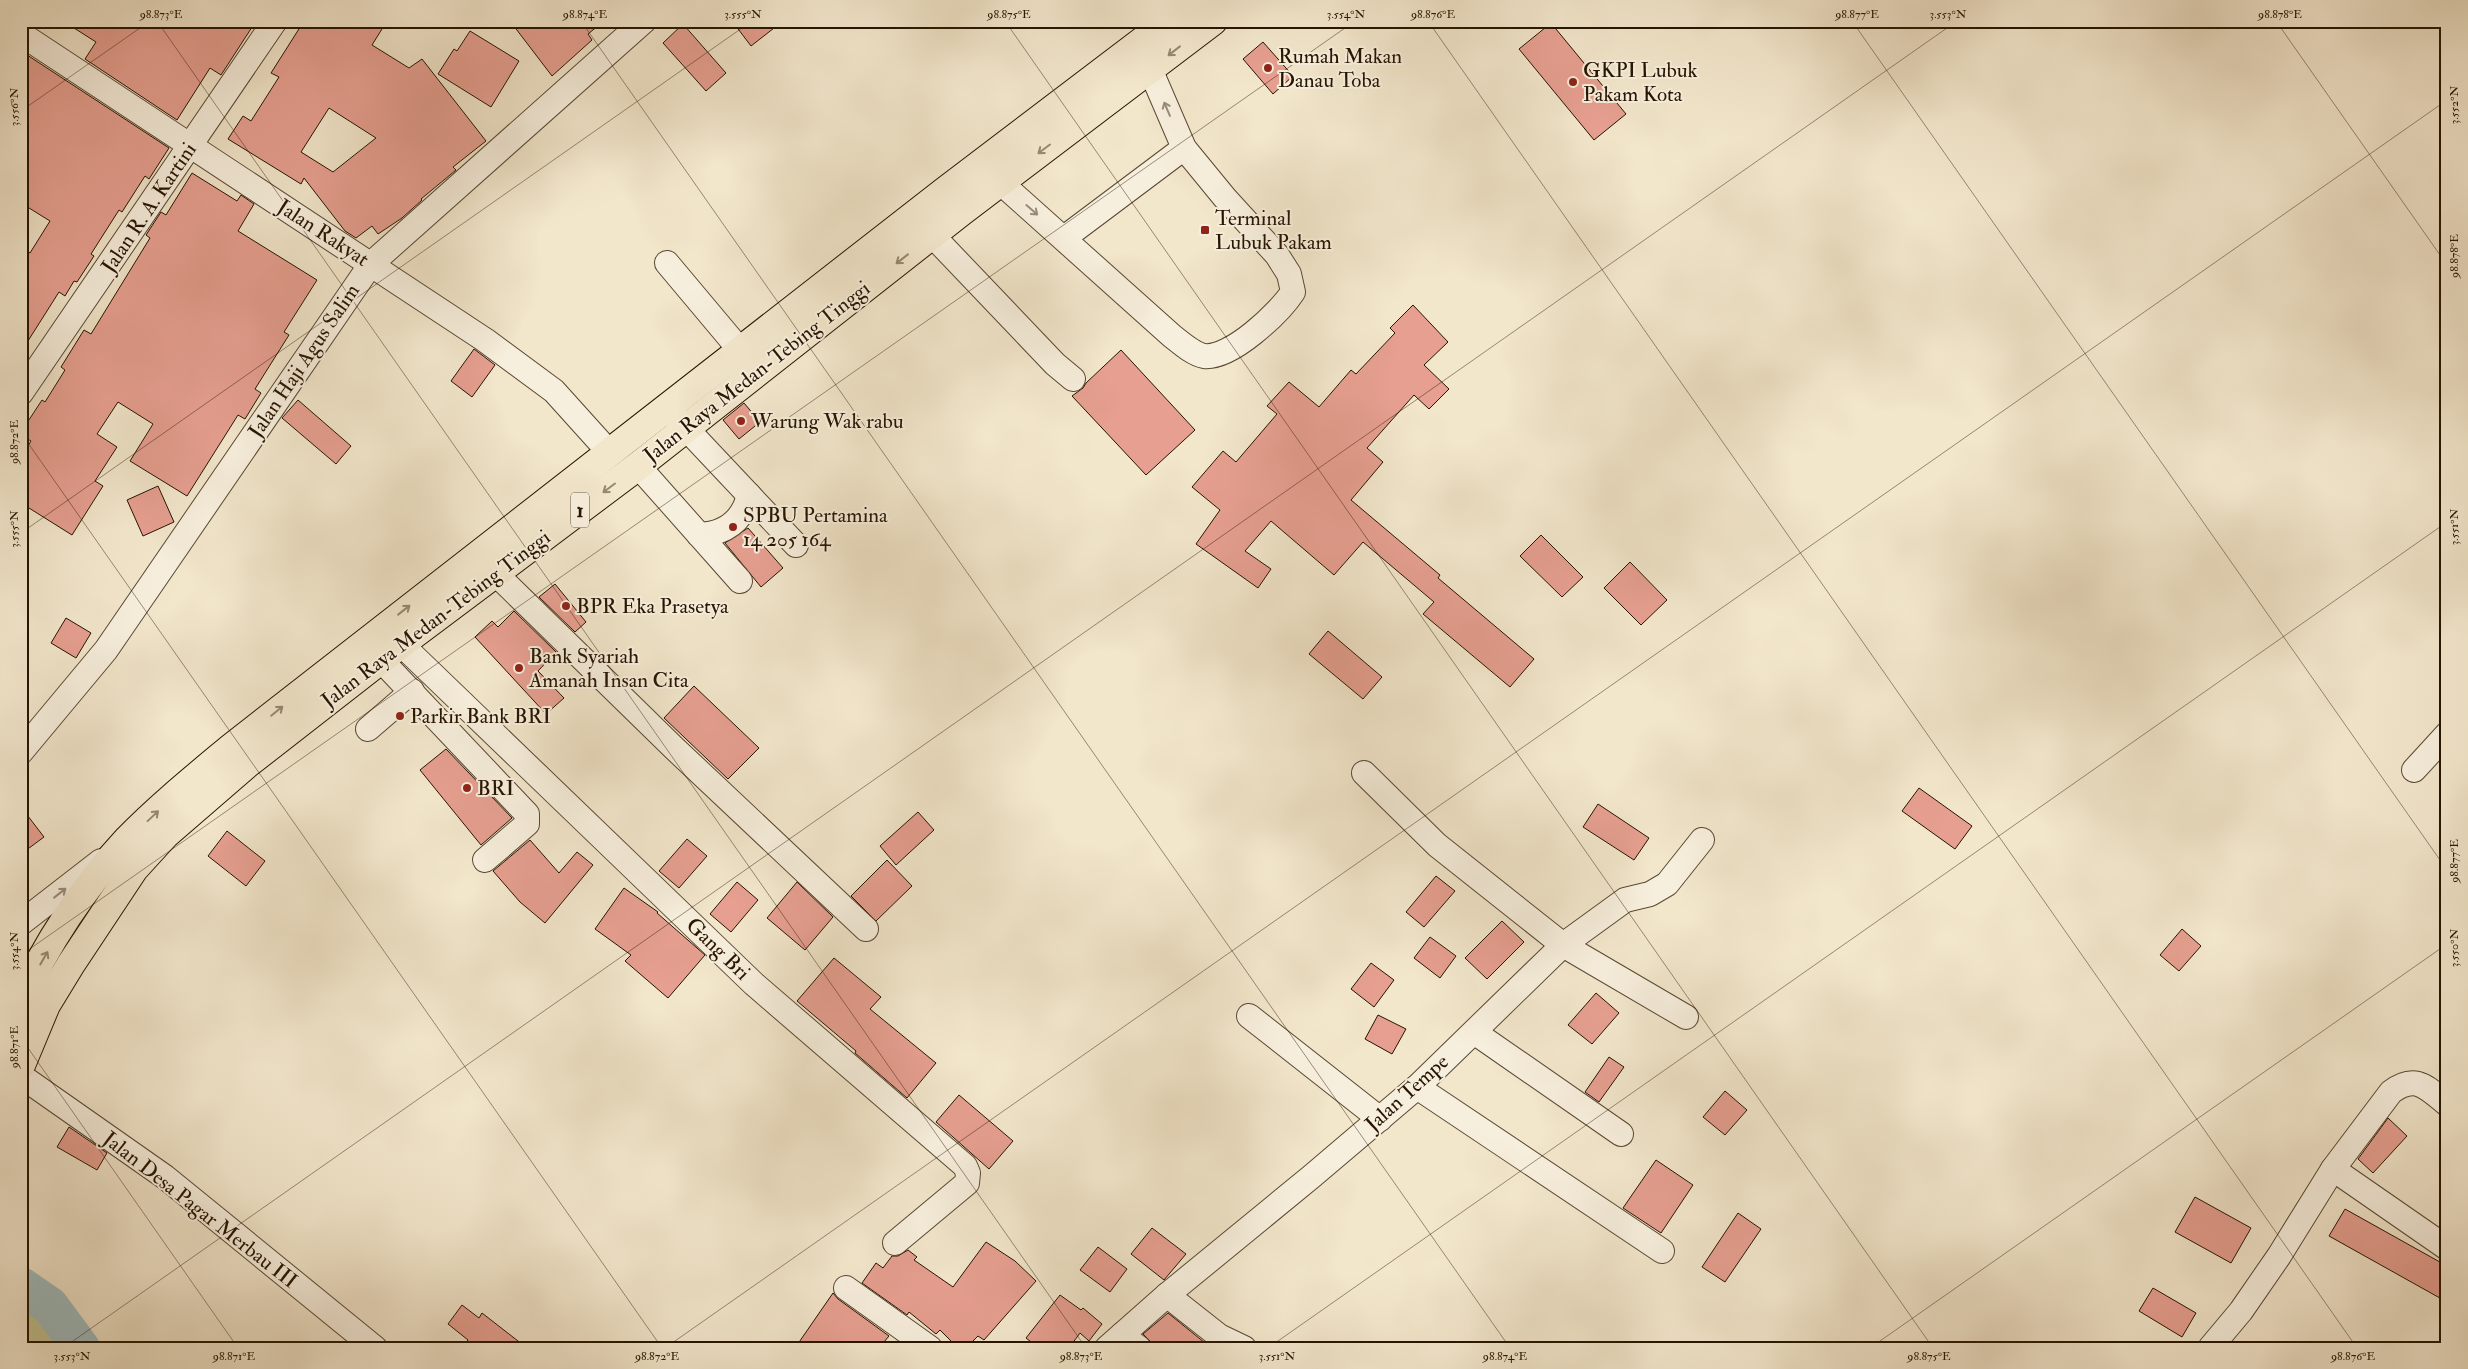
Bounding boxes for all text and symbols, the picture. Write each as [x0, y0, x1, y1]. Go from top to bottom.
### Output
text: 98.873°E [139, 7, 183, 22]
text: 98.874°E [562, 7, 607, 22]
text: 3.555°N [724, 7, 762, 22]
text: 98.875°E [986, 7, 1031, 22]
text: 3.554°N [1327, 7, 1365, 22]
text: 98.876°E [1410, 7, 1455, 22]
text: 98.877°E [1834, 7, 1879, 22]
text: 3.553°N [1930, 7, 1967, 22]
text: 98.878°E [2257, 7, 2302, 22]
place label: Rumah Makan Danau Toba [1278, 43, 1402, 94]
one-way arrow [1167, 46, 1181, 56]
place label: GKPI Lubuk Pakam Kota [1583, 57, 1698, 108]
marker: Rumah Makan Danau Toba [1262, 62, 1274, 74]
marker: GKPI Lubuk Pakam Kota [1567, 76, 1579, 88]
text: 3.552°N [2447, 86, 2462, 124]
text: 3.556°N [7, 88, 22, 126]
one-way arrow [1162, 102, 1172, 117]
street label: Jalan R. A. Kartini [95, 137, 203, 279]
one-way arrow [1037, 144, 1051, 154]
street label: Jalan Rakyat [271, 193, 374, 273]
one-way arrow [1025, 204, 1038, 215]
place label: Terminal Lubuk Pakam [1215, 205, 1332, 256]
marker: Terminal Lubuk Pakam [1199, 224, 1211, 236]
text: 98.878°E [2447, 234, 2462, 279]
one-way arrow [896, 253, 909, 264]
street label: Jalan Raya Medan-Tebing Tinggi [638, 275, 876, 469]
street label: Jalan Haji Agus Salim [242, 279, 366, 444]
place label: Warung Wak rabu [750, 408, 904, 435]
marker: Warung Wak rabu [735, 415, 747, 427]
text: 98.872°E [7, 420, 22, 465]
one-way arrow [602, 483, 615, 494]
road number: 1 [571, 492, 589, 528]
place label: SPBU Pertamina 14 205 164 [743, 502, 888, 553]
text: 3.551°N [2447, 508, 2462, 545]
text: 3.555°N [7, 510, 22, 548]
marker: SPBU Pertamina 14 205 164 [727, 521, 739, 533]
street label: Jalan Raya Medan-Tebing Tinggi [315, 524, 556, 715]
place label: BPR Eka Prasetya [576, 593, 729, 620]
marker: BPR Eka Prasetya [560, 600, 572, 612]
one-way arrow [397, 605, 410, 616]
place label: Bank Syariah Amanah Insan Cita [528, 643, 689, 694]
marker: Bank Syariah Amanah Insan Cita [513, 662, 525, 674]
place label: Parkir Bank BRI [410, 703, 551, 730]
one-way arrow [270, 705, 283, 716]
marker: Parkir Bank BRI [394, 710, 406, 722]
place label: BRI [477, 775, 514, 802]
marker: BRI [461, 782, 473, 794]
one-way arrow [147, 810, 159, 822]
text: 98.877°E [2447, 839, 2462, 884]
one-way arrow [53, 888, 67, 898]
street label: Gang Bri [680, 912, 756, 986]
text: 3.550°N [2447, 929, 2462, 967]
text: 3.554°N [7, 932, 22, 970]
one-way arrow [39, 952, 49, 966]
text: 98.871°E [7, 1025, 22, 1069]
street label: Jalan Tempe [1359, 1048, 1455, 1138]
street label: Jalan Desa Pagar Merbau III [96, 1125, 303, 1295]
text: 3.553°N [54, 1349, 91, 1364]
text: 98.871°E [212, 1349, 256, 1364]
text: 98.872°E [634, 1349, 679, 1364]
text: 98.873°E [1059, 1349, 1103, 1364]
text: 3.551°N [1259, 1349, 1296, 1364]
text: 98.874°E [1482, 1349, 1527, 1364]
text: 98.875°E [1906, 1349, 1951, 1364]
text: 98.876°E [2330, 1349, 2375, 1364]

